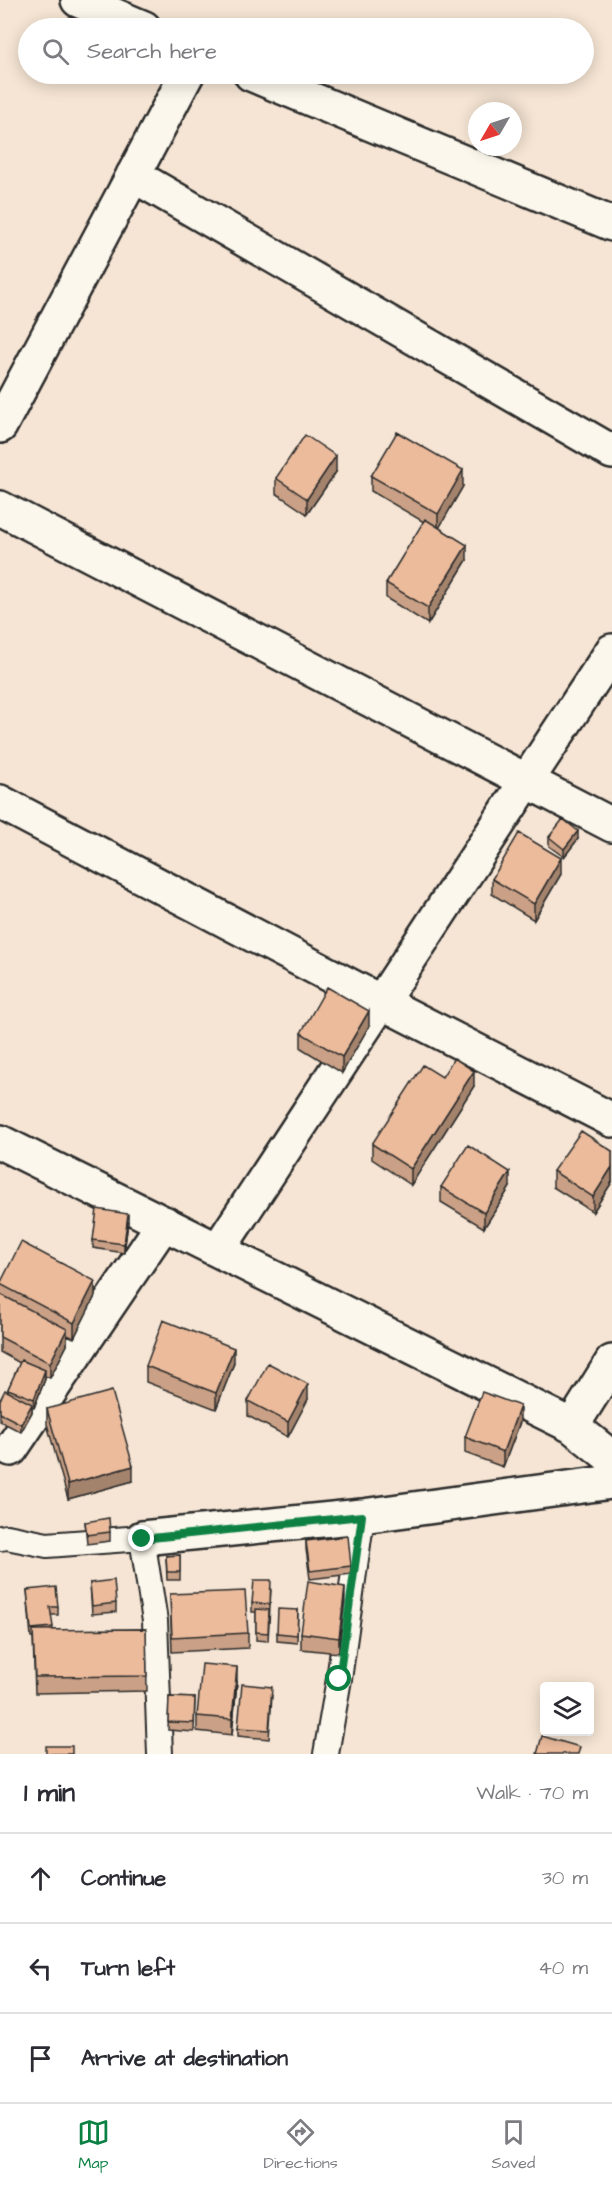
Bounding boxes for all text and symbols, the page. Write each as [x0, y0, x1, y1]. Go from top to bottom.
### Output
search box [18, 18, 594, 84]
icon: search [39, 35, 72, 68]
text: Search here [87, 36, 217, 67]
north arrow [468, 102, 522, 156]
route end [128, 1525, 154, 1551]
route start [325, 1665, 351, 1691]
map controls [540, 1682, 594, 1736]
button: layers [540, 1682, 594, 1736]
text: 1 min [24, 1775, 75, 1811]
text: Walk · 70 m [476, 1779, 588, 1807]
icon: ahead [24, 1862, 57, 1895]
text: Continue [81, 1863, 166, 1894]
text: 30 m [542, 1864, 588, 1892]
icon: left [24, 1952, 57, 1985]
text: Turn left [81, 1953, 175, 1984]
text: 40 m [538, 1954, 588, 1982]
icon: arrive [24, 2042, 57, 2075]
text: Arrive at destination [81, 2043, 288, 2074]
tab: Map [77, 2116, 110, 2174]
tab: Directions [264, 2116, 338, 2174]
tab: Saved [492, 2116, 535, 2174]

